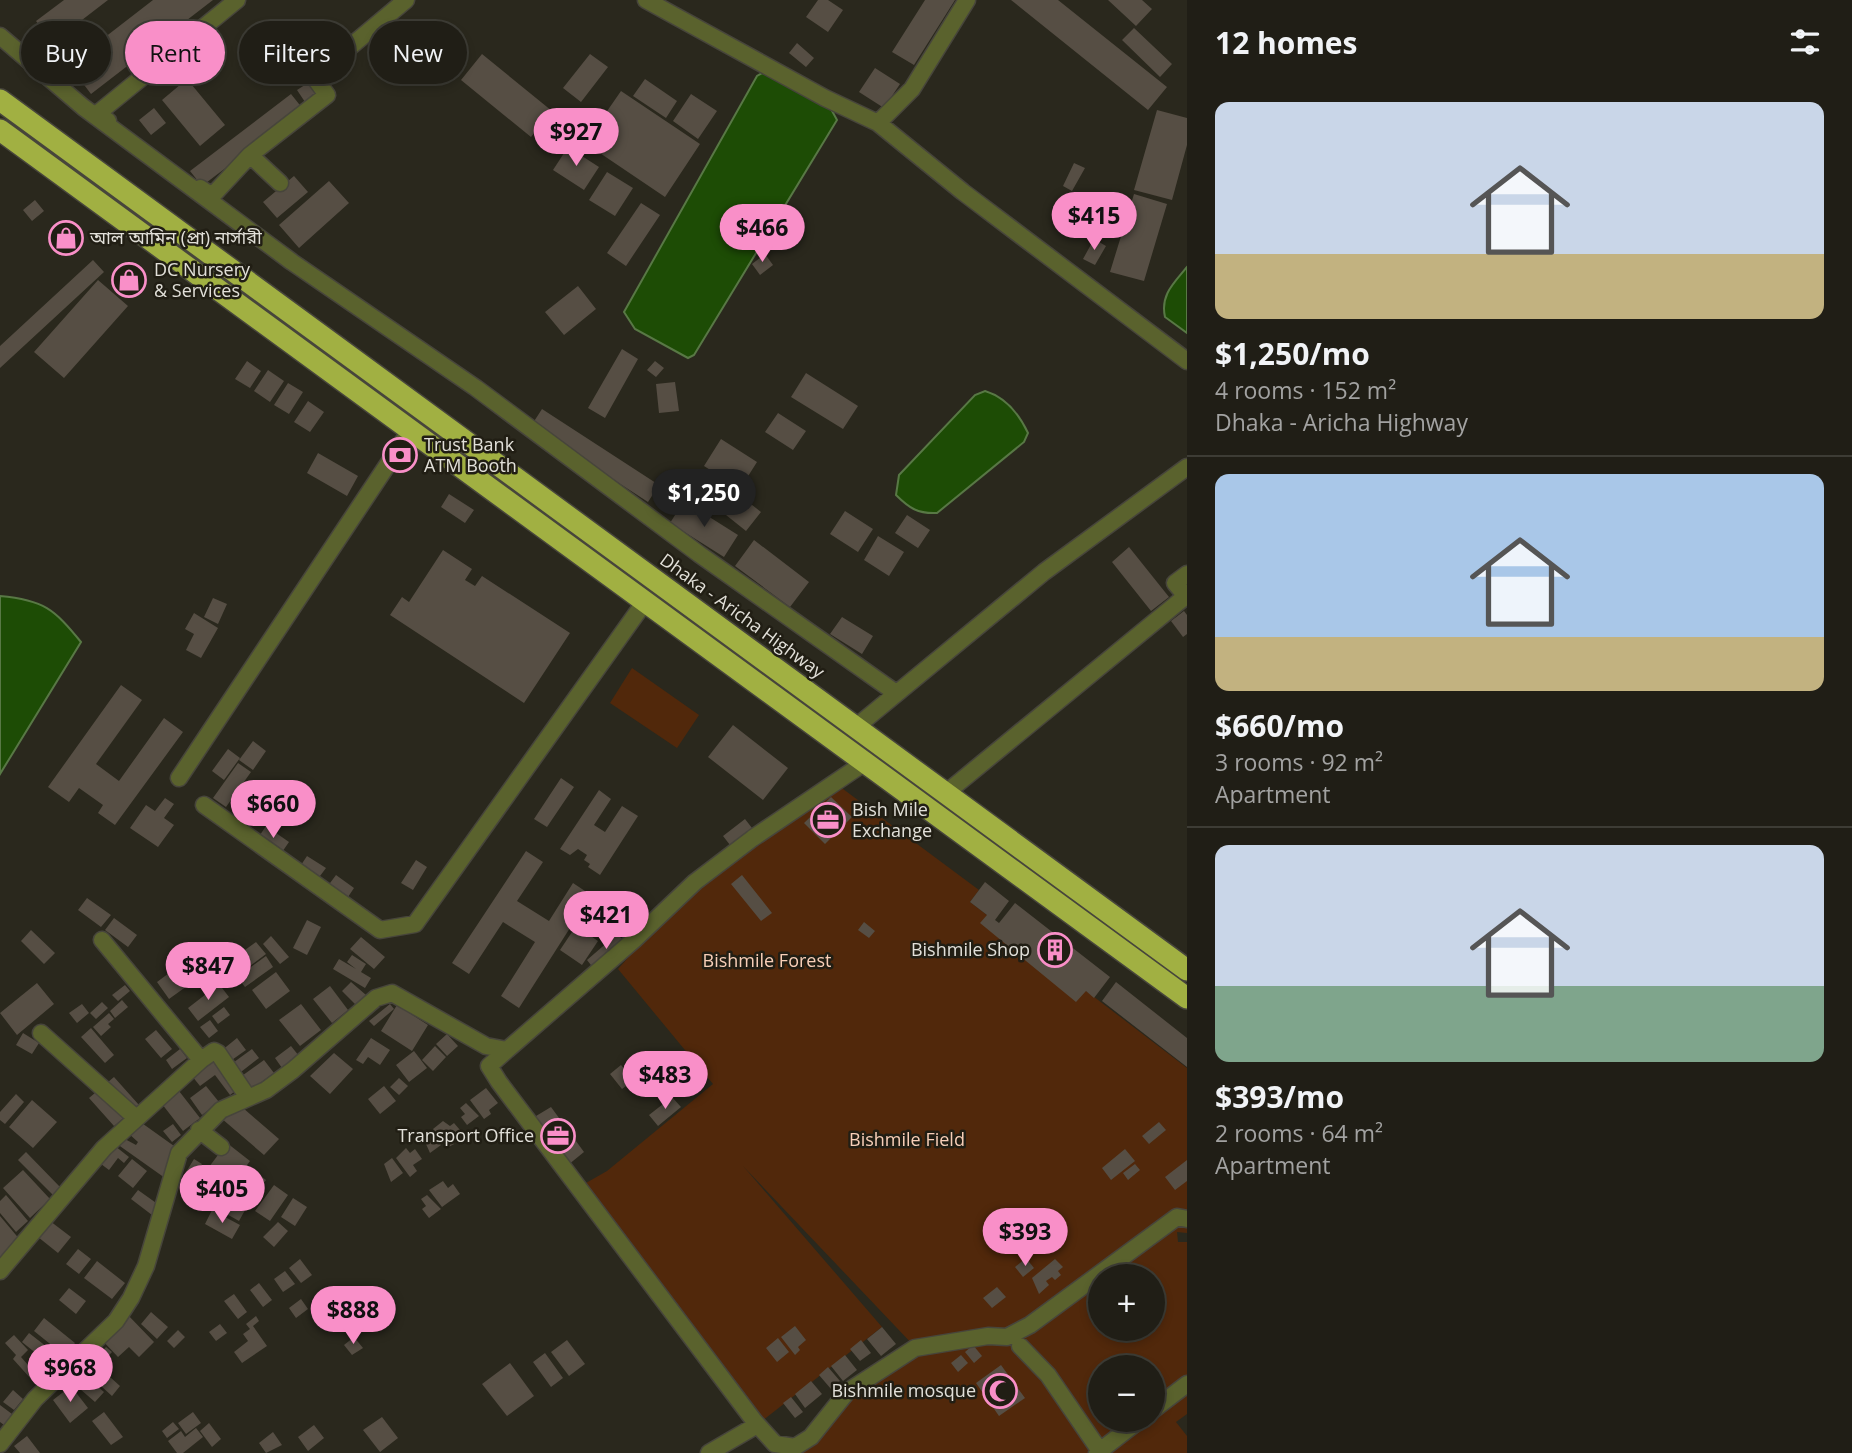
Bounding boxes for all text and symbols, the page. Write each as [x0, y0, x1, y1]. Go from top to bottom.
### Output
chip: Buy [21, 21, 111, 84]
chip: Rent [125, 21, 225, 84]
chip: Filters [239, 21, 355, 84]
chip: New [369, 21, 467, 84]
text: 12 homes [1215, 22, 1358, 63]
icon: filters [1786, 23, 1824, 61]
pin: $927 [535, 108, 617, 168]
text: $927 [550, 115, 602, 147]
icon: home [1457, 147, 1583, 273]
pin: $415 [1053, 192, 1135, 252]
text: $415 [1068, 199, 1120, 231]
pin: $466 [721, 204, 803, 264]
text: $466 [736, 211, 788, 243]
shop icon: আল আমিন (প্রা) নার্সারী [47, 219, 85, 257]
place label: আল আমিন (প্রা) নার্সারী [89, 225, 262, 249]
place label: DC Nursery & Services [154, 257, 251, 302]
shop icon: DC Nursery & Services [110, 261, 148, 299]
text: $1,250/mo [1215, 333, 1370, 374]
text: 4 rooms · 152 m² [1215, 374, 1396, 406]
text: Dhaka - Aricha Highway [1215, 406, 1468, 438]
place label: Trust Bank ATM Booth [424, 432, 517, 477]
bank icon: Trust Bank ATM Booth [381, 436, 419, 474]
pin: $1,250 [647, 470, 761, 529]
text: $1,250 [668, 476, 740, 508]
icon: home [1457, 519, 1583, 645]
street label: Dhaka - Aricha Highway [655, 547, 830, 684]
text: $660/mo [1215, 705, 1344, 746]
text: 3 rooms · 92 m² [1215, 746, 1383, 778]
text: Apartment [1215, 778, 1331, 810]
pin: $660 [232, 780, 314, 840]
text: $660 [247, 787, 299, 819]
place label: Bish Mile Exchange [852, 797, 932, 842]
office icon: Bish Mile Exchange [809, 801, 847, 839]
icon: home [1457, 890, 1583, 1016]
pin: $421 [565, 892, 647, 951]
text: $421 [580, 898, 632, 930]
building icon: Bishmile Shop [1036, 931, 1074, 969]
place label: Bishmile Shop [911, 937, 1030, 961]
pin: $847 [167, 942, 249, 1002]
park label: Bishmile Forest [703, 948, 831, 972]
text: $847 [182, 949, 234, 981]
pin: $483 [624, 1052, 706, 1111]
text: $483 [639, 1058, 691, 1090]
text: $393/mo [1215, 1076, 1344, 1117]
office icon: Transport Office [539, 1117, 577, 1155]
text: 2 rooms · 64 m² [1215, 1117, 1383, 1149]
place label: Transport Office [397, 1123, 534, 1147]
park label: Bishmile Field [849, 1127, 965, 1151]
text: Apartment [1215, 1149, 1331, 1181]
pin: $405 [181, 1166, 263, 1225]
text: $405 [196, 1172, 248, 1204]
pin: $393 [984, 1208, 1066, 1268]
text: $393 [999, 1215, 1051, 1247]
map controls [1088, 1264, 1165, 1432]
button: + [1088, 1264, 1165, 1341]
pin: $888 [312, 1286, 394, 1346]
text: $888 [327, 1293, 379, 1325]
pin: $968 [29, 1344, 111, 1404]
text: $968 [44, 1351, 96, 1383]
button: − [1088, 1355, 1165, 1432]
mosque icon: Bishmile mosque [981, 1372, 1019, 1410]
place label: Bishmile mosque [831, 1378, 976, 1402]

